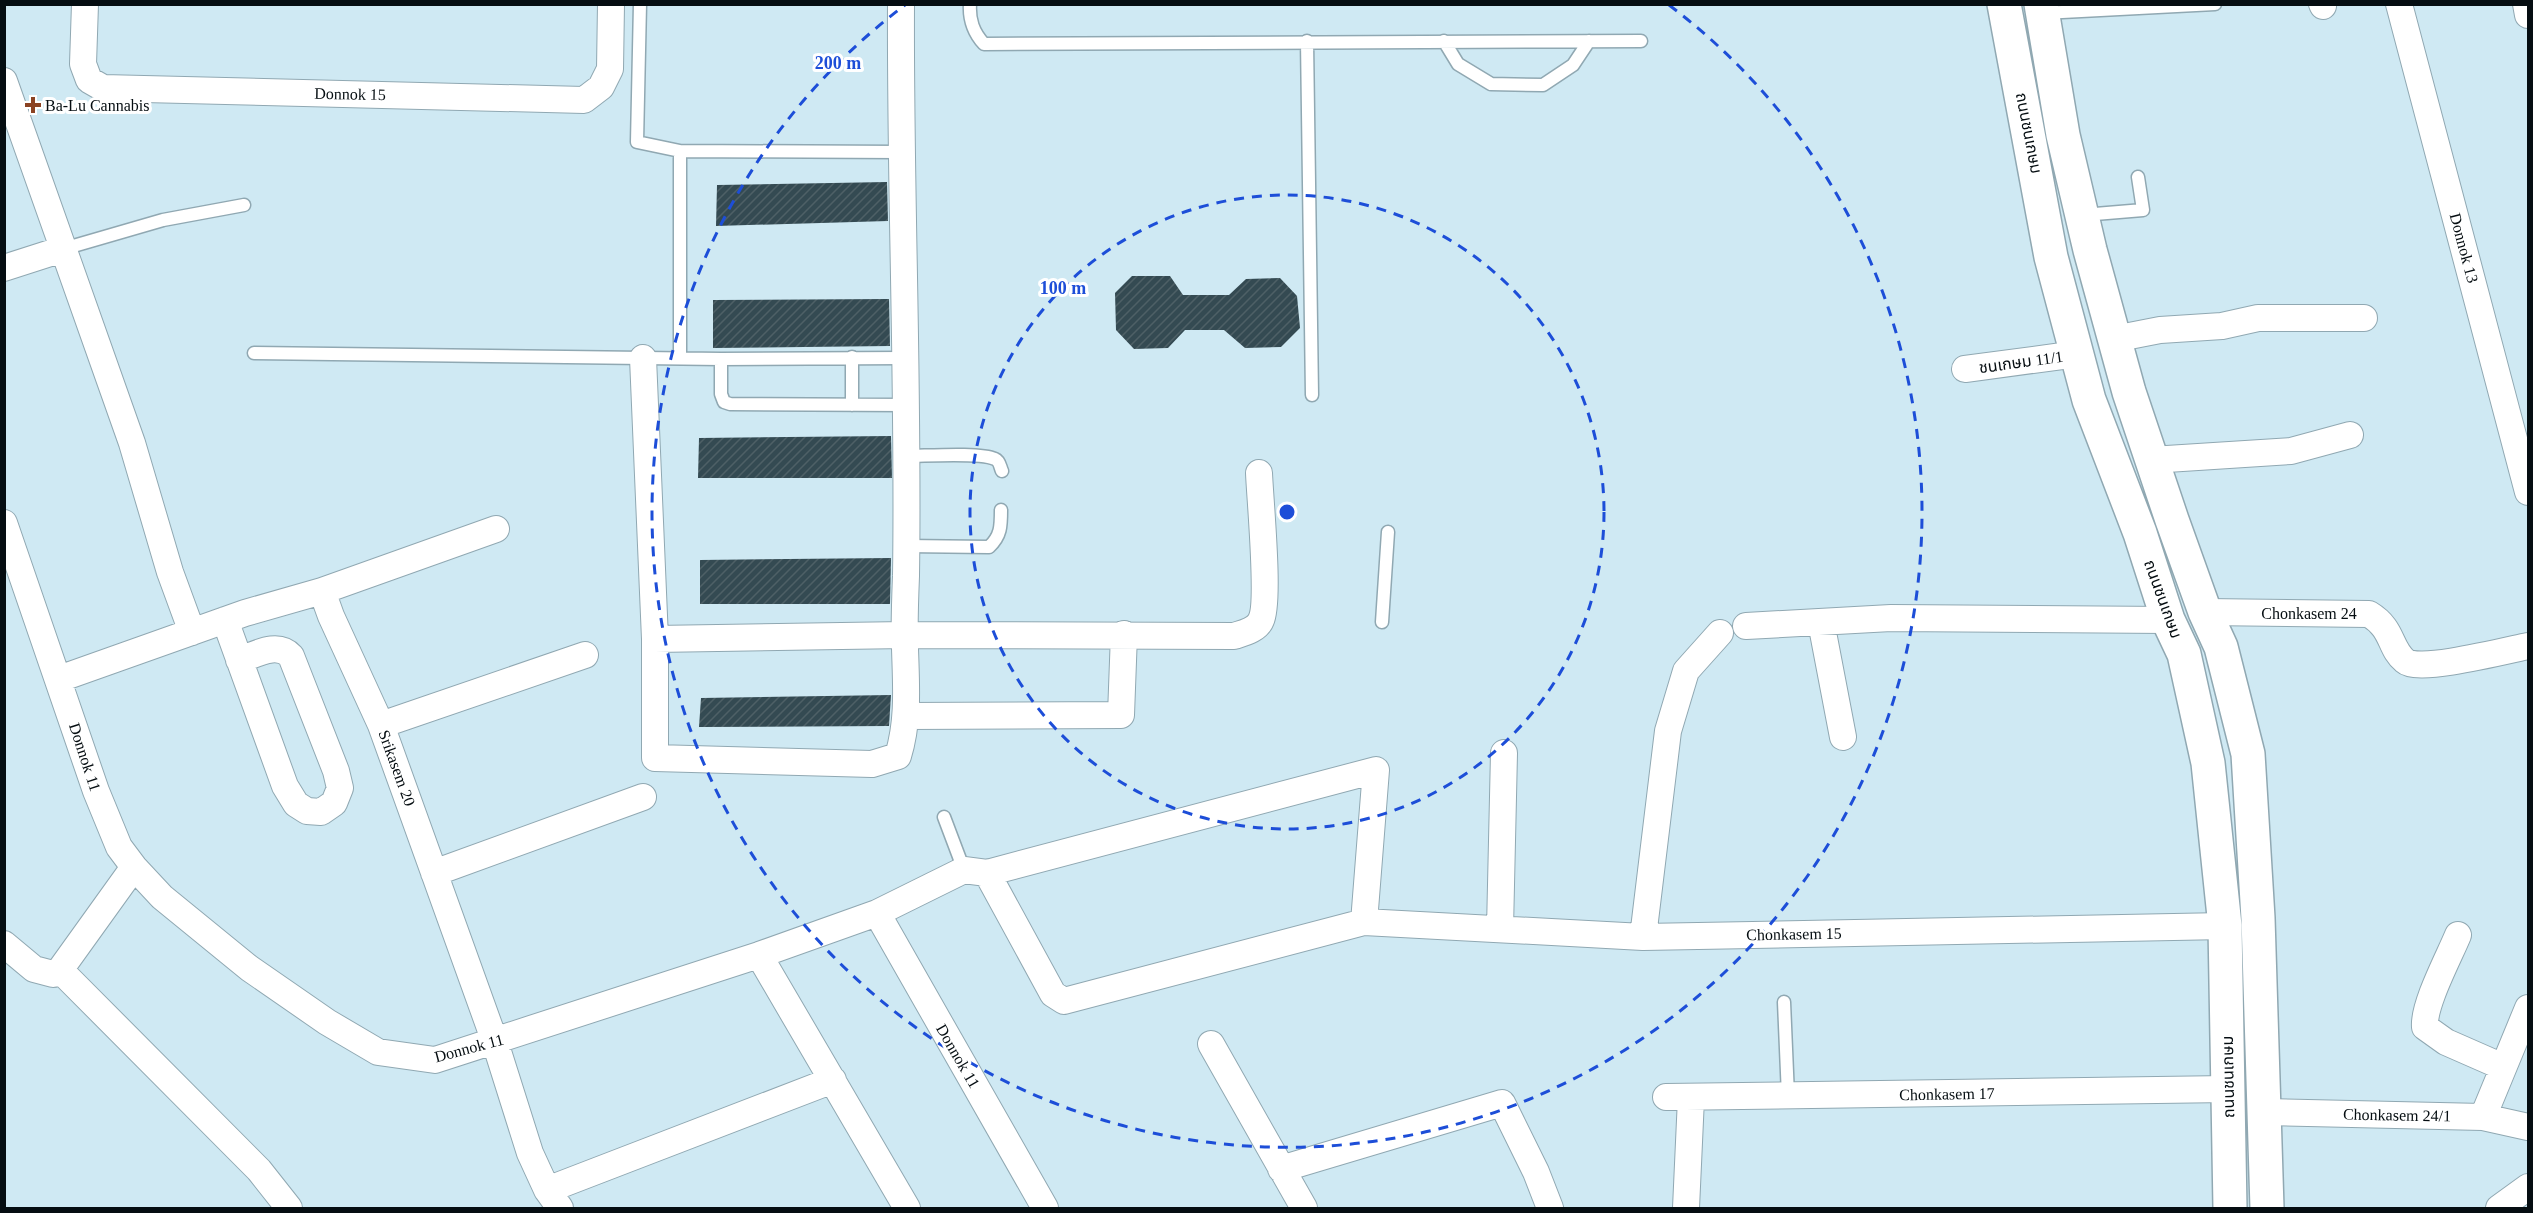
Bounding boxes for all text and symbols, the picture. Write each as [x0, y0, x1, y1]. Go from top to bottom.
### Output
text: 200 m [815, 53, 861, 73]
street label: Donnok 15 [314, 85, 386, 103]
street label: ถนนชนเกษม [2013, 91, 2045, 175]
place label: Ba-Lu Cannabis [45, 97, 149, 114]
marker: Ba-Lu Cannabis [26, 98, 40, 112]
street label: Donnok 13 [2447, 211, 2481, 285]
text: 100 m [1040, 278, 1086, 298]
street label: ชนเกษม 11/1 [1978, 348, 2064, 376]
centre of rings [1277, 502, 1297, 522]
street label: ถนนชนเกษม [2141, 557, 2185, 641]
street label: Chonkasem 24 [2261, 605, 2357, 622]
street label: Donnok 11 [66, 721, 104, 793]
street label: Srikasem 20 [375, 728, 419, 808]
street label: Chonkasem 15 [1746, 925, 1842, 943]
street label: Donnok 11 [933, 1021, 983, 1091]
street label: Donnok 11 [433, 1031, 505, 1065]
street label: ถนนชนเกษม [2219, 1036, 2237, 1118]
street label: Chonkasem 17 [1899, 1085, 1995, 1103]
street label: Chonkasem 24/1 [2343, 1106, 2451, 1124]

